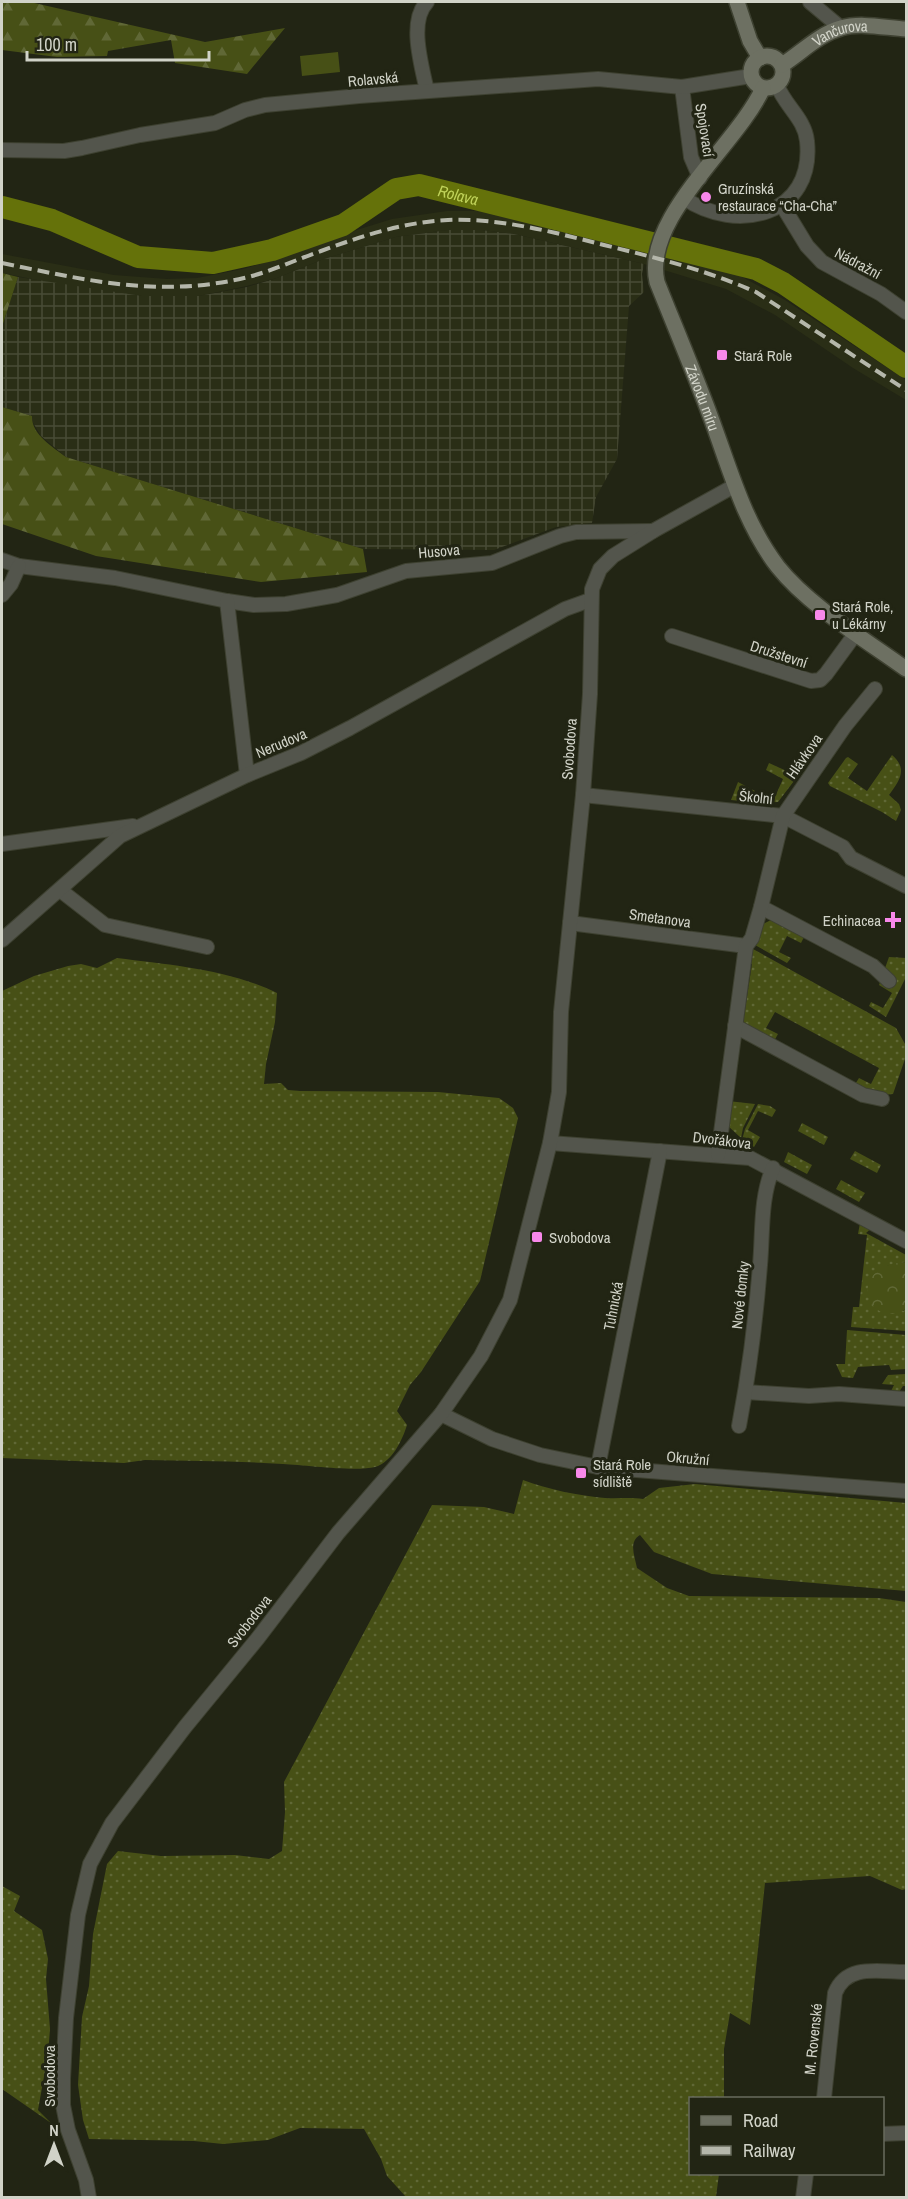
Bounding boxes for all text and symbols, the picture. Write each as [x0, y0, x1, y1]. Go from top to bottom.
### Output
street label: Vančurova [808, 15, 868, 51]
scale bar [27, 24, 208, 62]
text: 100 m [36, 32, 77, 57]
street label: Rolavská [347, 66, 399, 92]
street label: Spojovací [690, 102, 720, 159]
place label: Gruzínská restaurace “Cha-Cha” [718, 178, 837, 216]
water label: Rolava [436, 179, 481, 210]
marker: Gruzínská restaurace “Cha-Cha” [699, 190, 713, 204]
street label: Nádražní [831, 242, 885, 284]
place label: Stará Role [734, 345, 792, 366]
marker: Stará Role [715, 348, 729, 362]
street label: Závodu míru [681, 361, 725, 433]
street label: Husova [417, 539, 461, 563]
place label: Stará Role, u Lékárny [832, 596, 894, 634]
marker: Stará Role, u Lékárny [813, 608, 827, 622]
street label: Družstevní [748, 635, 811, 673]
street label: Svobodova [556, 717, 582, 780]
street label: Nerudova [252, 723, 310, 763]
street label: Hlávkova [781, 729, 827, 783]
street label: Školní [738, 785, 775, 809]
street label: Smetanova [628, 903, 692, 933]
place label: Echinacea [823, 910, 881, 931]
marker: Echinacea [886, 913, 900, 927]
street label: Dvořákova [692, 1126, 753, 1154]
place label: Svobodova [549, 1227, 611, 1248]
marker: Svobodova [530, 1230, 544, 1244]
street label: Nové domky [726, 1259, 754, 1330]
street label: Tuhnická [598, 1280, 628, 1332]
street label: Okružní [666, 1446, 711, 1470]
place label: Stará Role sídliště [593, 1454, 651, 1492]
marker: Stará Role sídliště [574, 1466, 588, 1480]
street label: Svobodova [222, 1590, 276, 1652]
street label: M. Rovenské [799, 2002, 827, 2076]
street label: Svobodova [39, 2045, 60, 2107]
legend [689, 2097, 884, 2175]
text: Road [743, 2108, 778, 2133]
north arrow [24, 2115, 84, 2175]
text: N [49, 2119, 59, 2141]
text: Railway [743, 2138, 796, 2163]

